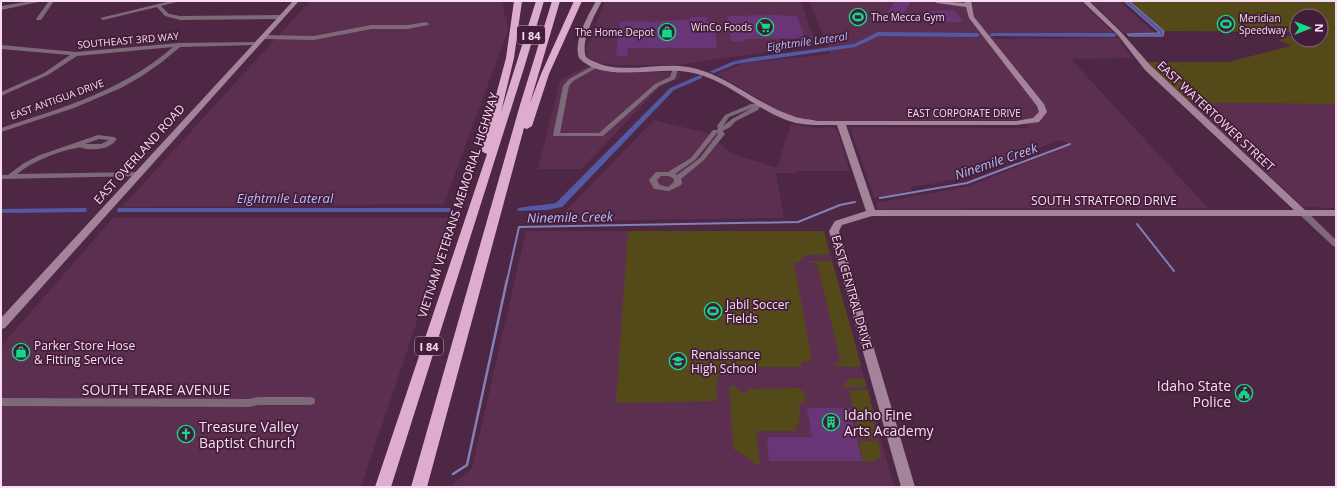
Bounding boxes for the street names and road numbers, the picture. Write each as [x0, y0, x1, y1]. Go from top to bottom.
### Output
road number: I 84 [517, 26, 545, 44]
street label: SOUTHEAST 3RD WAY [77, 29, 180, 51]
street label: EAST WATERTOWER STREET [1154, 57, 1279, 175]
street label: EAST ANTIGUA DRIVE [8, 76, 106, 122]
street label: VIETNAM VETERANS MEMORIAL HIGHWAY [414, 90, 503, 320]
street label: EAST OVERLAND ROAD [90, 100, 188, 208]
street label: EAST CORPORATE DRIVE [907, 106, 1021, 120]
street label: SOUTH STRATFORD DRIVE [1031, 192, 1177, 209]
street label: EAST CENTRAL DRIVE [828, 233, 876, 351]
road number: I 84 [415, 337, 443, 355]
street label: SOUTH TEARE AVENUE [82, 380, 230, 399]

